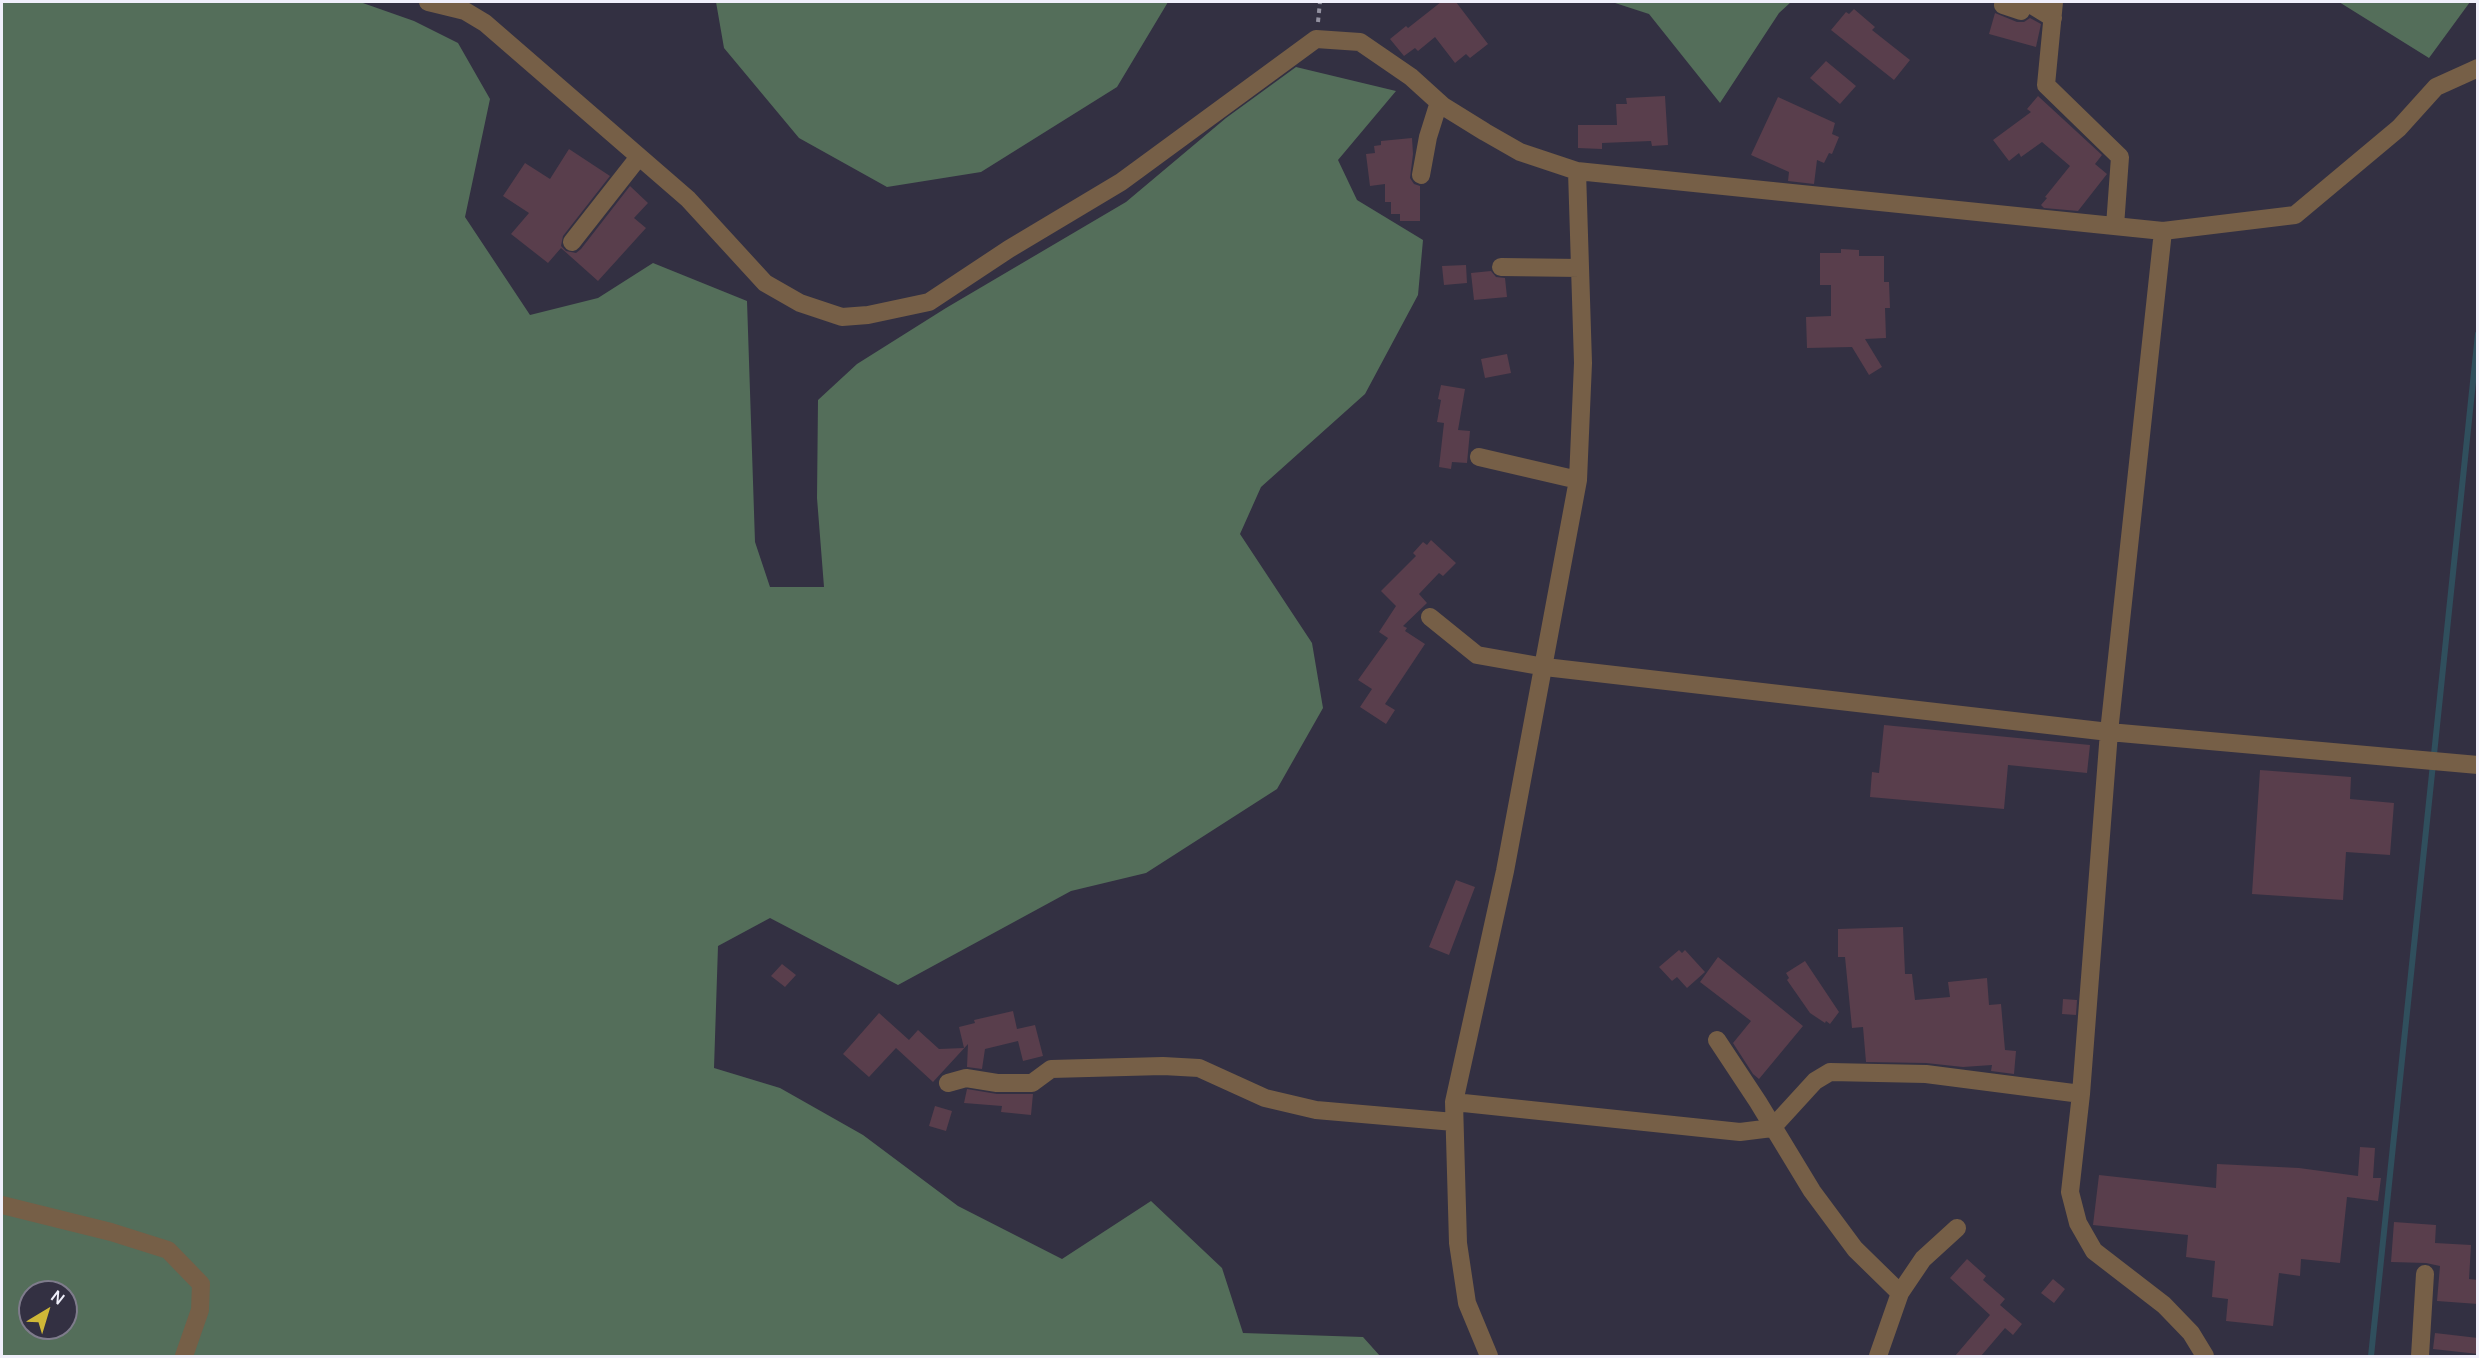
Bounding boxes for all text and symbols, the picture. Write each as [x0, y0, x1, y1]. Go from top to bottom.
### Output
north arrow [18, 1280, 78, 1340]
text: N [47, 1285, 69, 1310]

